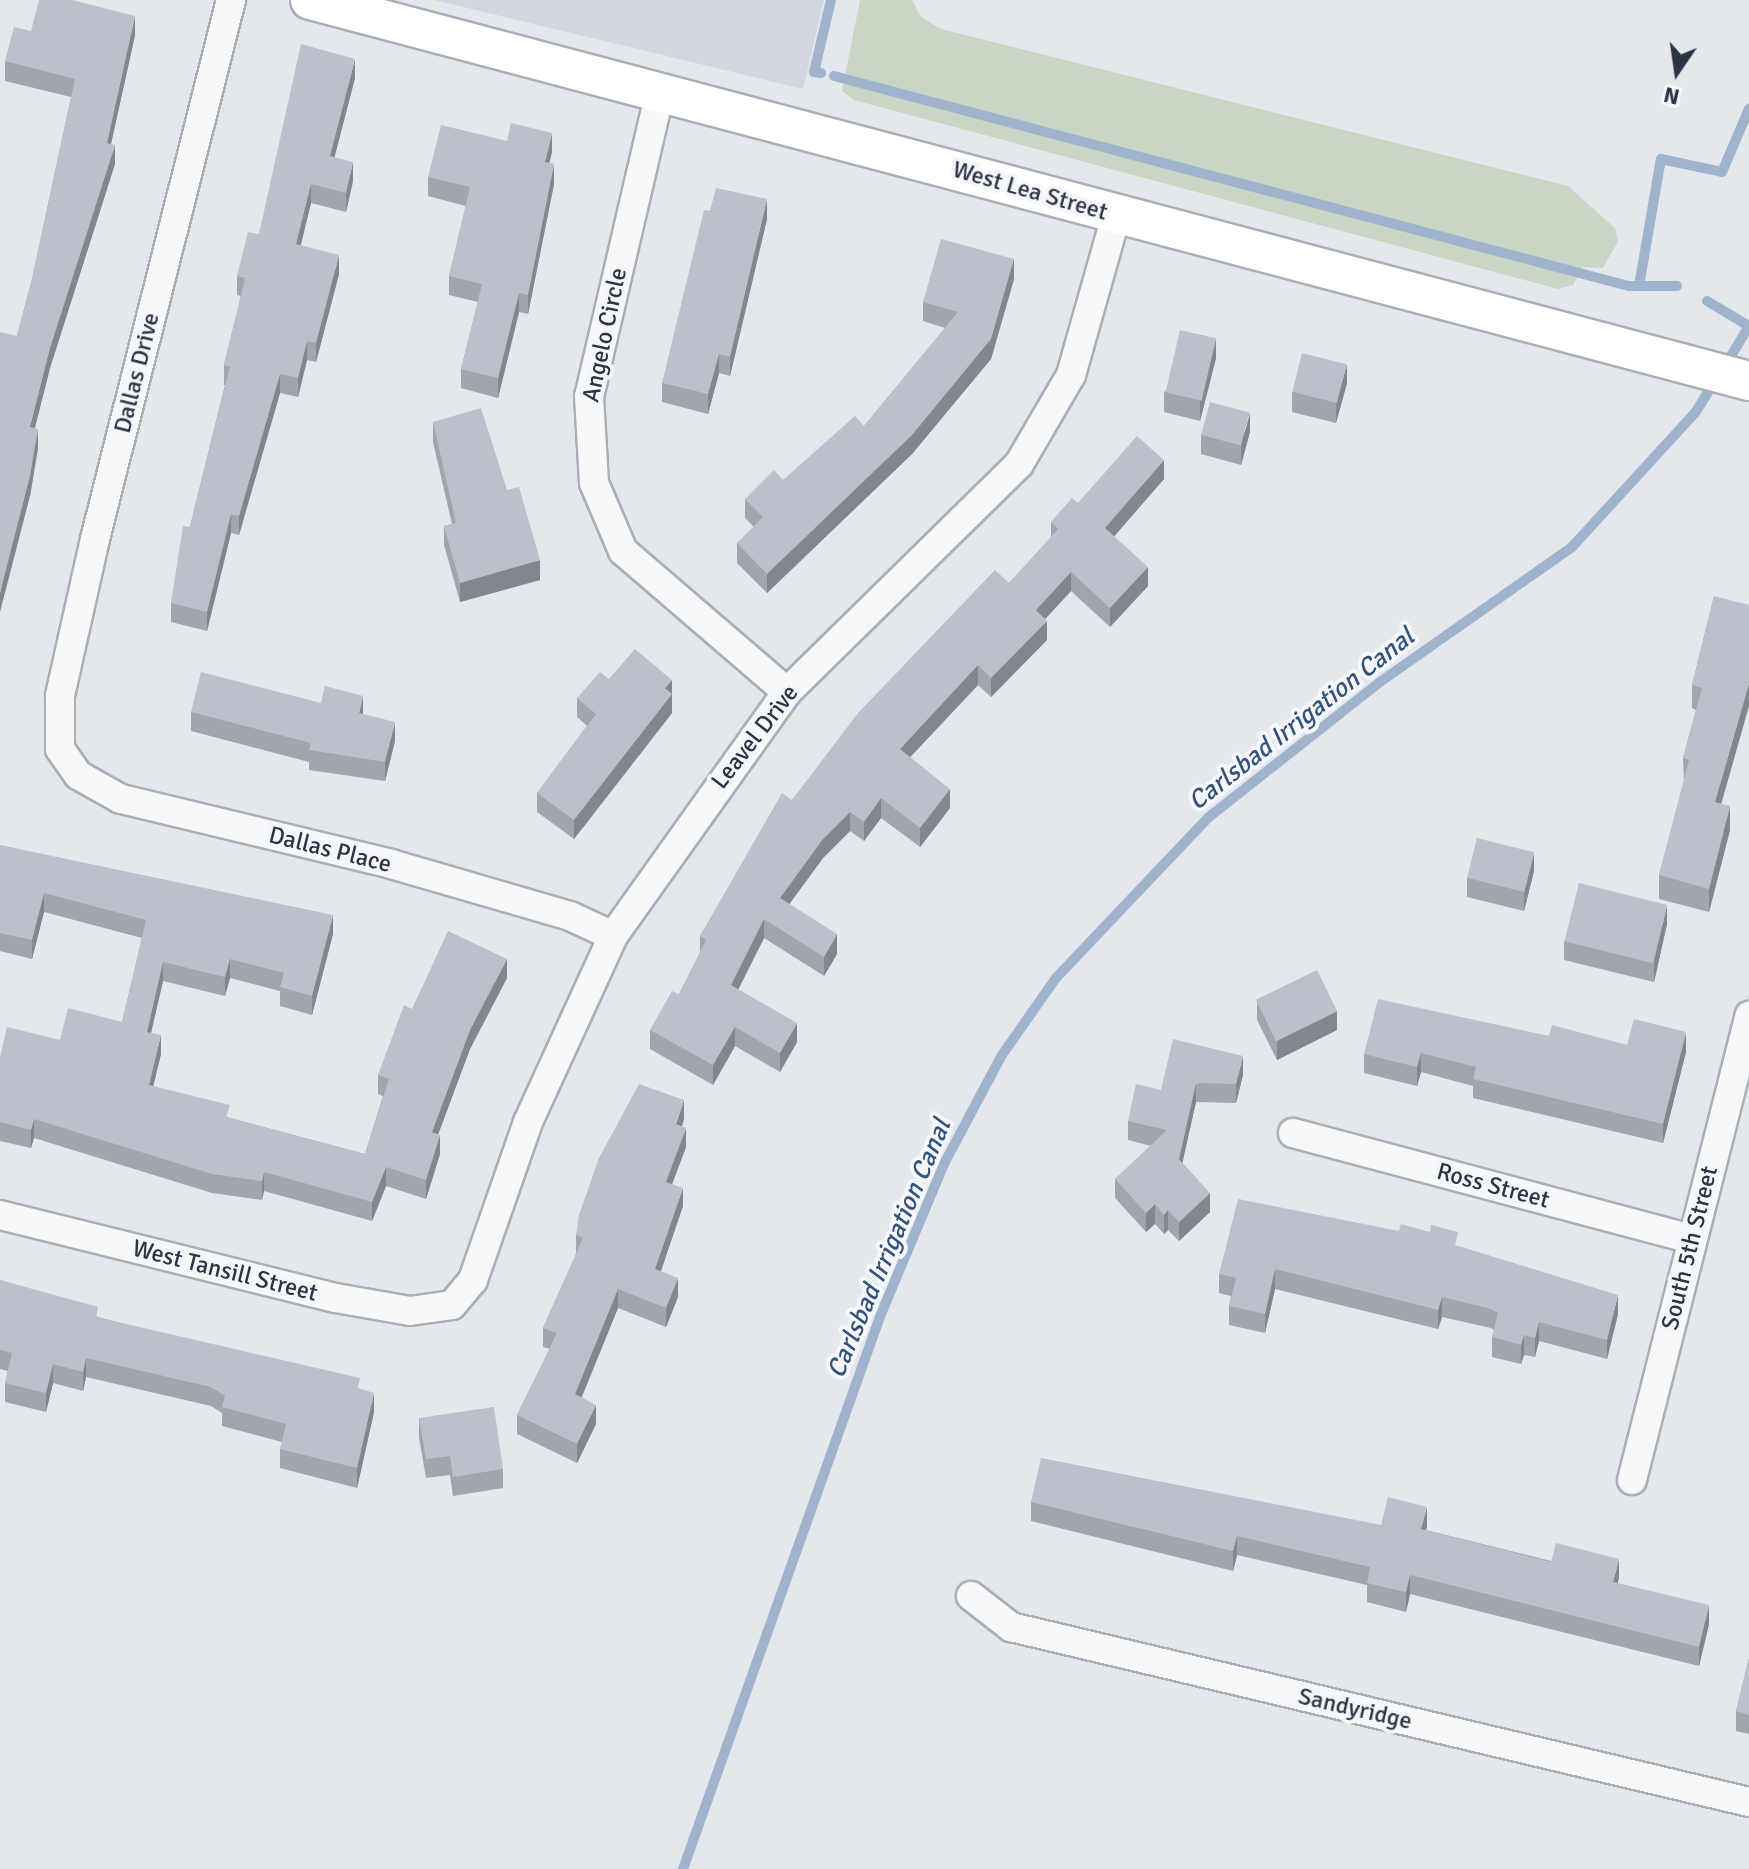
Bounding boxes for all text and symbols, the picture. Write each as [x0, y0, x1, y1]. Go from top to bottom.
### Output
north arrow [1637, 32, 1717, 112]
text: N [1661, 81, 1682, 111]
street label: West Lea Street [949, 155, 1111, 227]
street label: Angelo Circle [577, 265, 633, 405]
street label: Dallas Drive [108, 310, 166, 436]
water label: Carlsbad Irrigation Canal [1183, 622, 1421, 818]
street label: Leavel Drive [705, 679, 805, 795]
street label: Dallas Place [266, 821, 394, 879]
water label: Carlsbad Irrigation Canal [821, 1115, 959, 1383]
street label: Ross Street [1434, 1157, 1552, 1215]
street label: South 5th Street [1656, 1163, 1724, 1333]
street label: West Tansill Street [130, 1234, 320, 1308]
street label: Sandyridge [1295, 1682, 1415, 1736]

